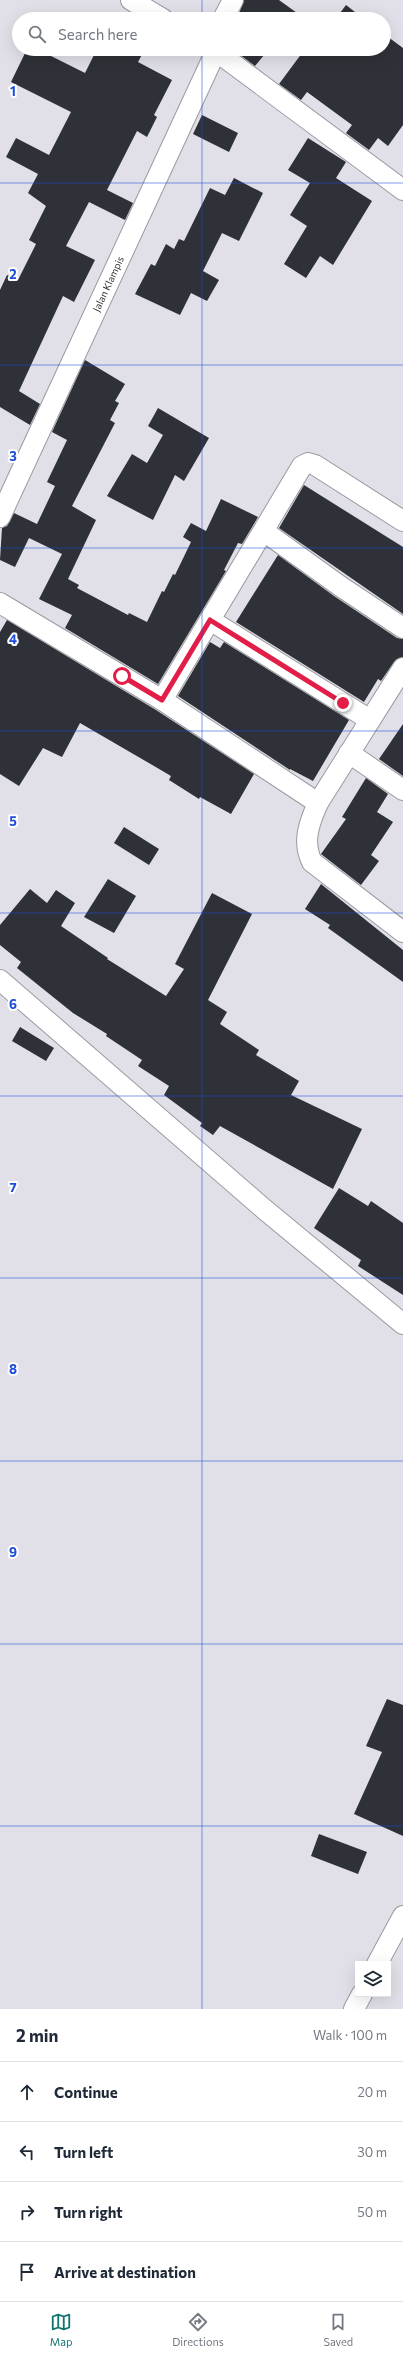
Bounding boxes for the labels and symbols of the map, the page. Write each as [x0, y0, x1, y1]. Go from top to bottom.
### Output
text: 1 [10, 83, 16, 99]
street label: Jalan Klampis [90, 254, 126, 314]
text: 2 [9, 266, 17, 282]
text: 3 [9, 448, 17, 464]
text: 4 [9, 631, 17, 647]
route start [113, 667, 131, 685]
route end [334, 694, 352, 712]
text: 5 [9, 813, 17, 829]
text: 6 [9, 996, 17, 1012]
text: 7 [9, 1179, 17, 1195]
text: 8 [9, 1361, 17, 1377]
text: 9 [9, 1544, 17, 1560]

